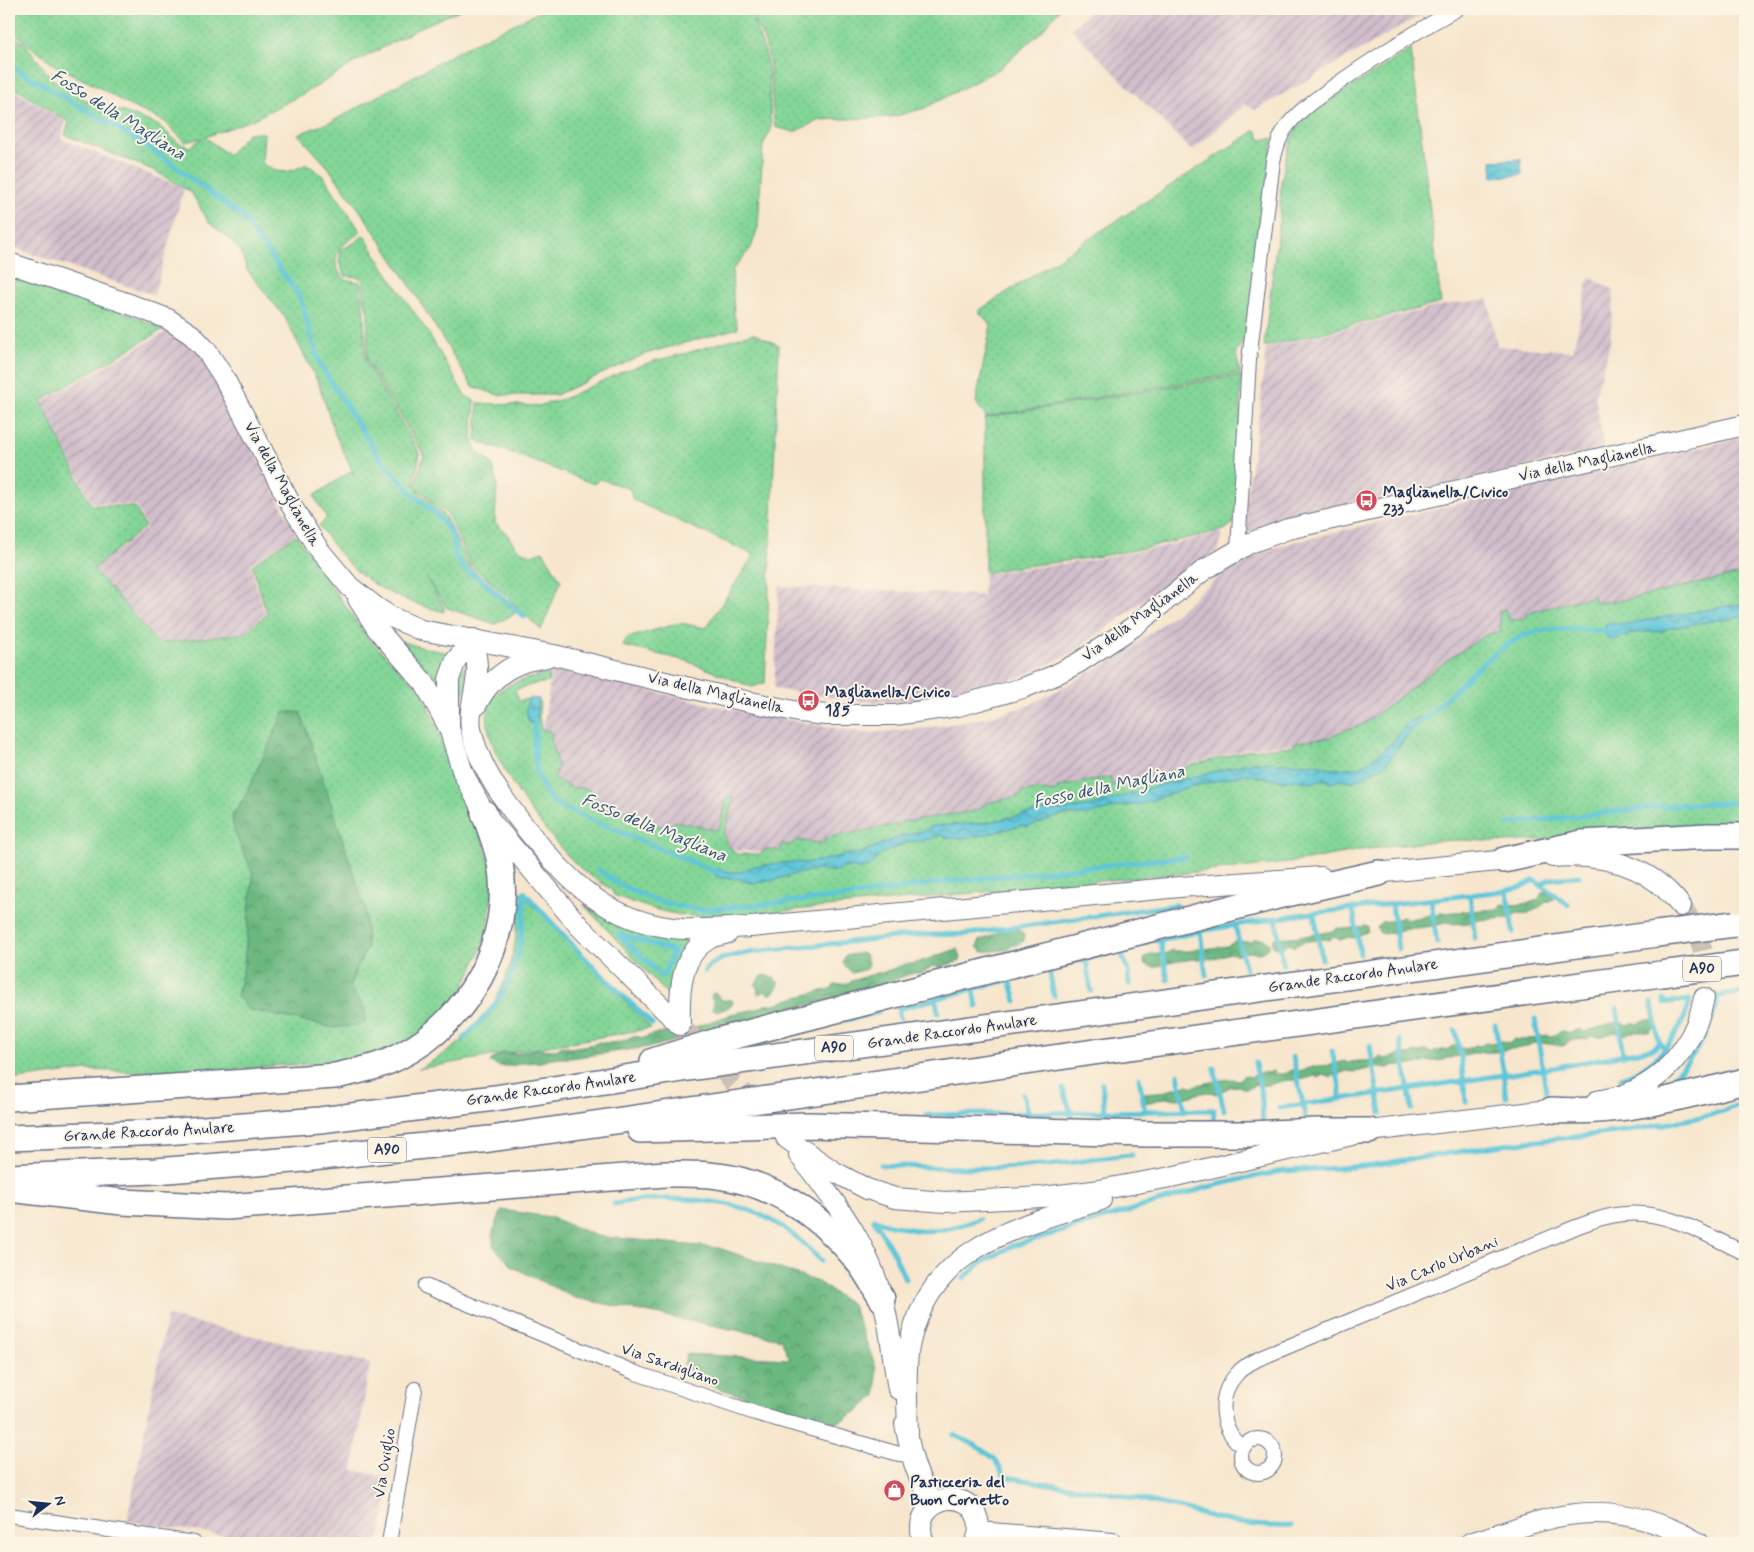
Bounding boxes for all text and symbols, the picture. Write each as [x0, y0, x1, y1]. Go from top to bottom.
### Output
water label: Fosso della Magliana [45, 64, 190, 168]
street label: Via della Maglianella [238, 418, 325, 551]
street label: Via della Maglianella [1517, 437, 1658, 488]
place label: Maglianella/Civico 233 [1383, 482, 1508, 521]
bus stop icon: Maglianella/Civico 233 [1355, 489, 1379, 513]
street label: Via della Maglianella [1077, 567, 1204, 667]
street label: Via della Maglianella [645, 667, 787, 720]
place label: Maglianella/Civico 185 [825, 682, 950, 721]
bus stop icon: Maglianella/Civico 185 [797, 689, 821, 713]
water label: Fosso della Magliana [1031, 759, 1187, 817]
water label: Fosso della Magliana [577, 788, 730, 870]
street label: Grande Raccordo Anulare [1267, 954, 1440, 998]
road number: A90 [1683, 956, 1721, 982]
street label: Grande Raccordo Anulare [866, 1010, 1039, 1054]
road number: A90 [815, 1036, 853, 1060]
street label: Grande Raccordo Anulare [465, 1067, 638, 1111]
street label: Grande Raccordo Anulare [63, 1117, 235, 1147]
road number: A90 [368, 1138, 406, 1162]
street label: Via Carlo Urbani [1383, 1231, 1502, 1297]
street label: Via Sardigliano [618, 1338, 722, 1392]
street label: Via Oviglio [369, 1426, 402, 1500]
place label: Pasticceria del Buon Cornetto [910, 1472, 1009, 1511]
shop icon: Pasticceria del Buon Cornetto [882, 1479, 906, 1503]
north arrow [22, 1480, 72, 1530]
text: N [50, 1494, 69, 1508]

